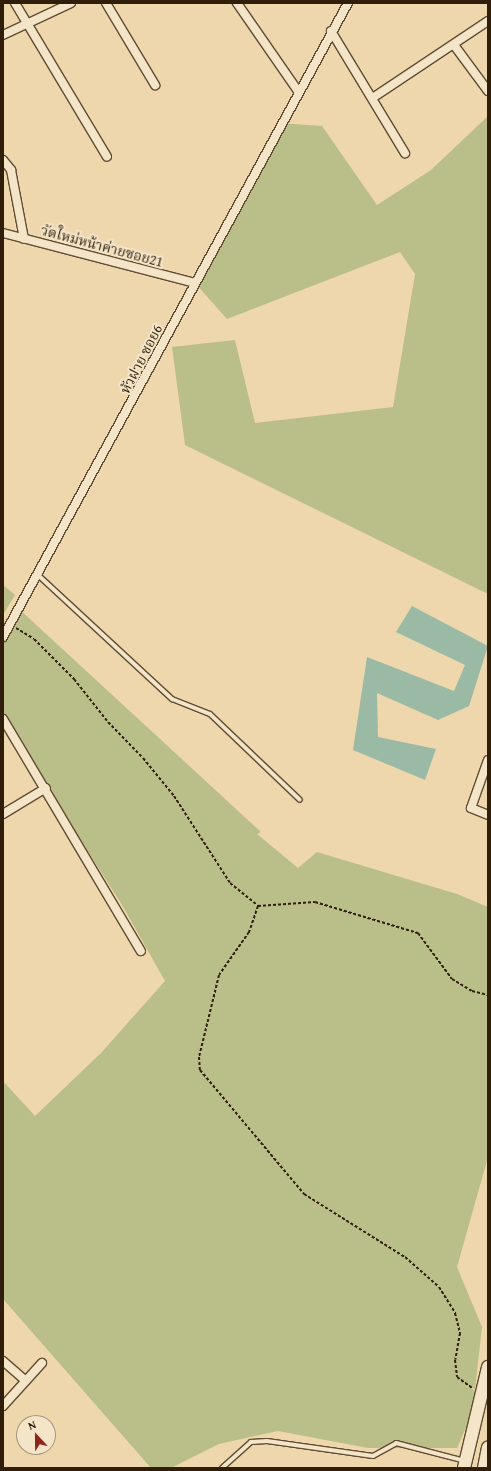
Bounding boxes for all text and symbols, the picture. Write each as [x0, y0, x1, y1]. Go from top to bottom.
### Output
street label: วัดใหม่หน้าค่ายซอย21 [39, 222, 165, 270]
street label: หัวฝาย ซอย6 [116, 322, 166, 396]
north arrow [16, 1415, 56, 1455]
text: N [25, 1416, 38, 1434]

